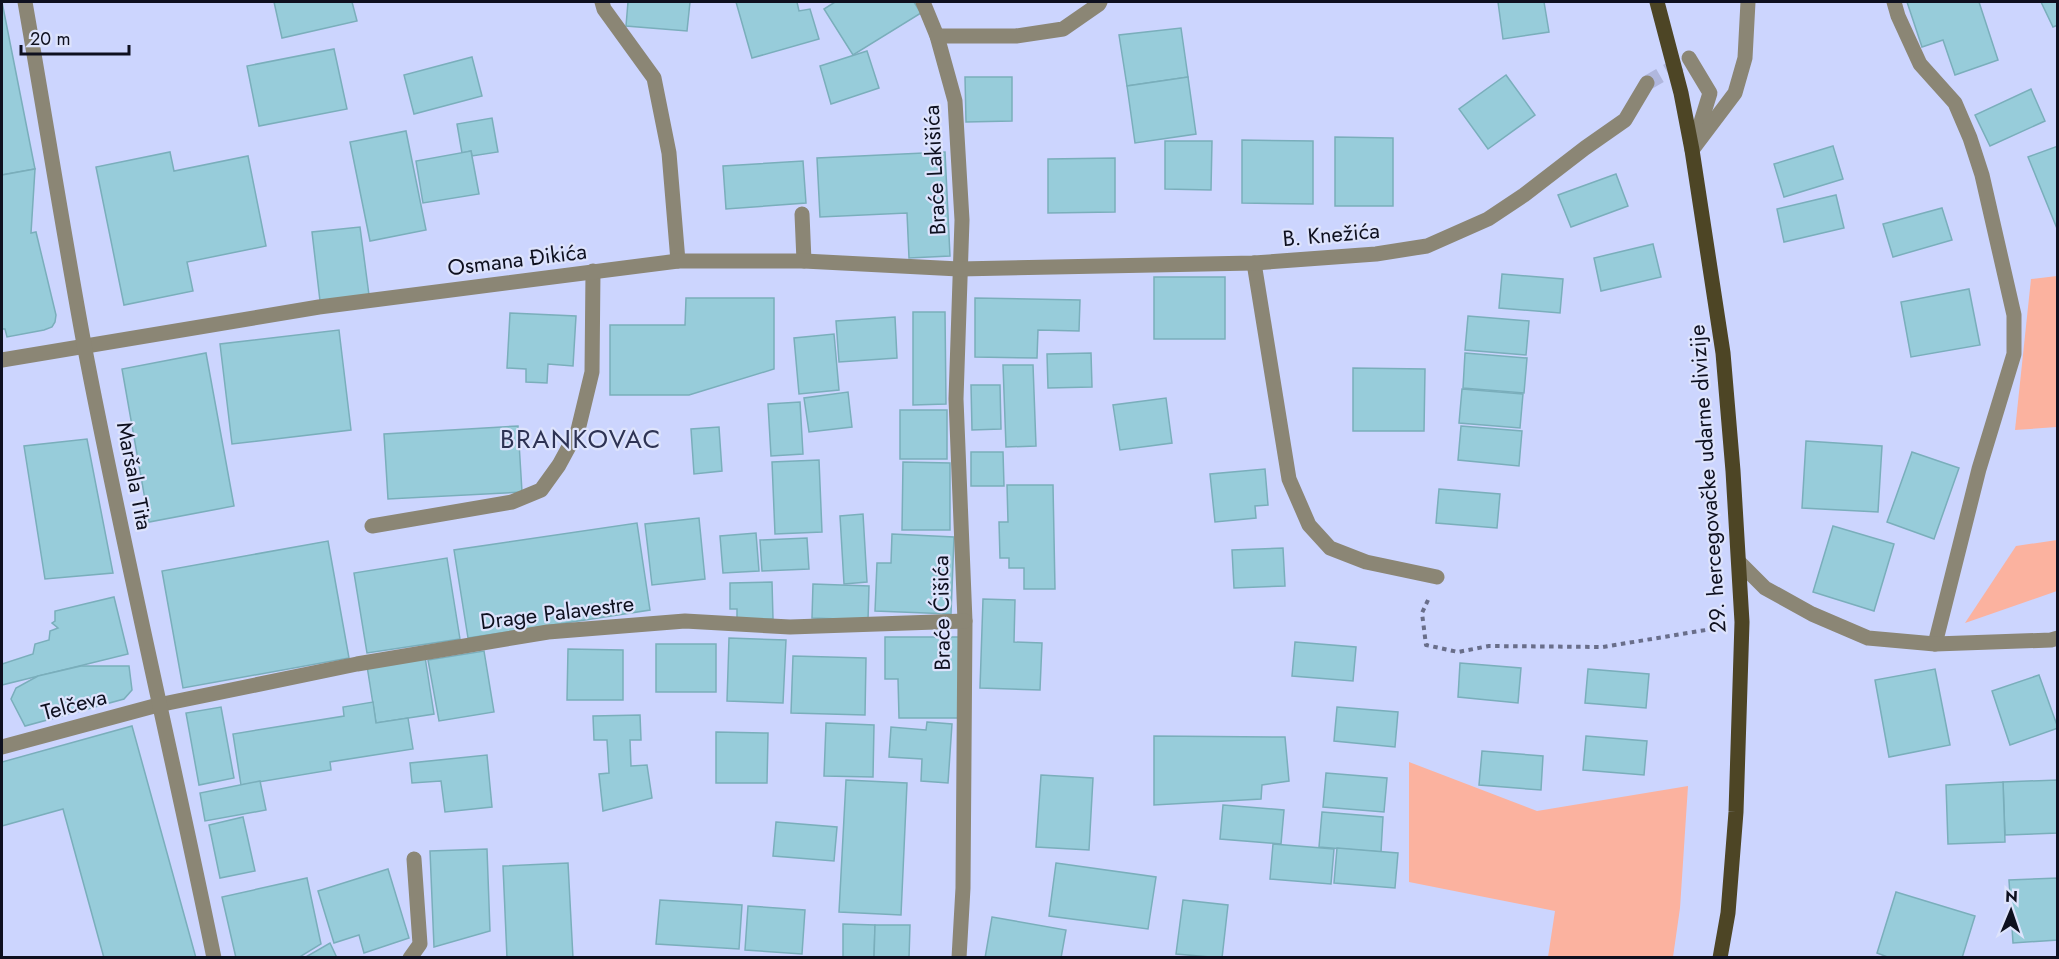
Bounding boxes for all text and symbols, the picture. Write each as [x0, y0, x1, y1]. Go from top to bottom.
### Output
scale bar [21, 18, 129, 56]
text: 20 m [30, 26, 70, 52]
street label: Braće Lakišića [915, 104, 953, 236]
street label: B. Knežića [1281, 214, 1381, 254]
street label: Osmana Đikića [446, 235, 588, 283]
street label: 29. hercegovačke udarne divizije [1680, 324, 1734, 634]
street label: Maršala Tita [109, 419, 161, 533]
district label: BRANKOVAC [500, 420, 662, 458]
street label: Braće Ćišića [924, 555, 958, 671]
street label: Drage Palavestre [478, 587, 636, 637]
street label: Telčeva [38, 680, 110, 728]
north arrow [1981, 881, 2041, 941]
text: N [2005, 885, 2018, 908]

